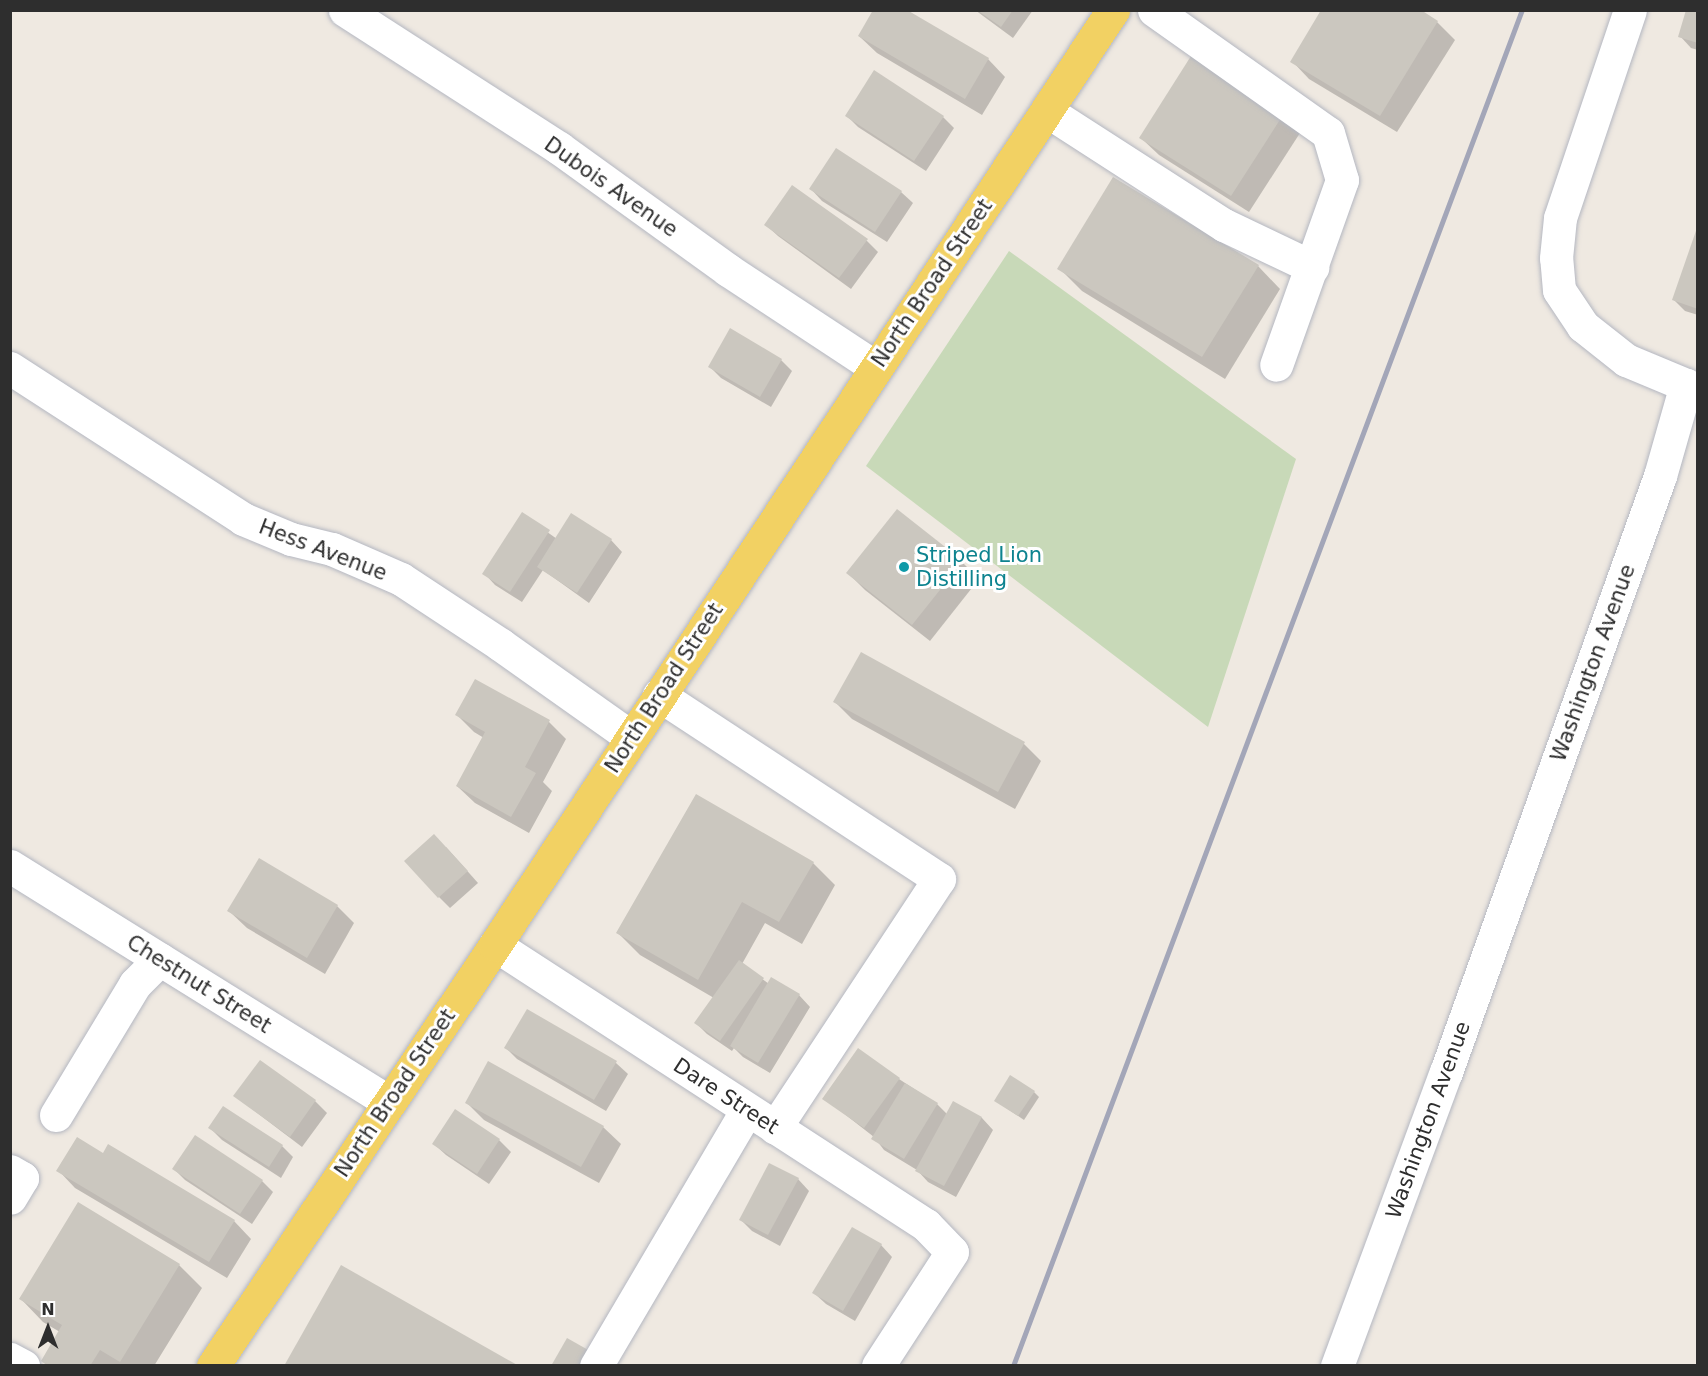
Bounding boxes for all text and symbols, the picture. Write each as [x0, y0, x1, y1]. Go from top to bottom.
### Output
street label: Dubois Avenue [539, 132, 683, 242]
street label: North Broad Street [866, 194, 998, 372]
street label: Hess Avenue [255, 514, 391, 586]
place label: Striped Lion Distilling [916, 542, 1042, 592]
marker: Striped Lion Distilling [897, 560, 911, 574]
street label: Washington Avenue [1546, 561, 1640, 765]
street label: North Broad Street [600, 598, 728, 778]
street label: Chestnut Street [122, 929, 276, 1039]
street label: North Broad Street [329, 1004, 461, 1182]
street label: Washington Avenue [1381, 1018, 1475, 1222]
street label: Dare Street [669, 1053, 783, 1139]
north arrow [18, 1298, 78, 1358]
text: N [41, 1300, 55, 1319]

